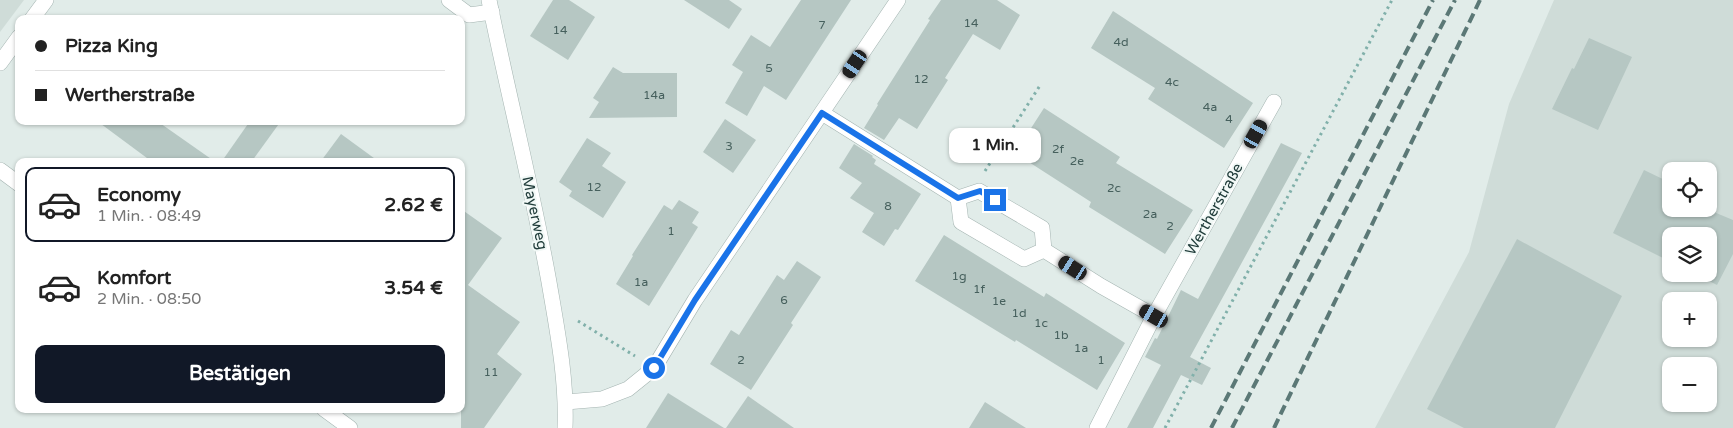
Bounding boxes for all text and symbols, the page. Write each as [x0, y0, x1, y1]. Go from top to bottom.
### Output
house number: 14 [963, 16, 979, 30]
house number: 7 [818, 18, 826, 32]
house number: 14 [552, 23, 568, 37]
text: Pizza King [65, 35, 158, 57]
house number: 4d [1113, 35, 1129, 49]
car [840, 47, 869, 81]
house number: 5 [765, 61, 773, 75]
house number: 12 [913, 72, 929, 86]
house number: 4c [1165, 75, 1179, 89]
text: Wertherstraße [65, 84, 195, 106]
house number: 14a [643, 88, 665, 102]
house number: 4a [1203, 100, 1217, 114]
house number: 4 [1225, 112, 1233, 126]
car [1242, 117, 1269, 151]
callout: 1 Min. [949, 128, 1041, 162]
text: 1 Min. [971, 135, 1019, 155]
house number: 3 [725, 139, 733, 153]
house number: 2f [1052, 142, 1064, 156]
house number: 2e [1070, 154, 1084, 168]
street label: Wertherstraße [1181, 160, 1247, 258]
map controls [1662, 162, 1717, 412]
button: locate [1662, 162, 1717, 217]
street label: Mayerweg [518, 175, 552, 251]
house number: 12 [586, 180, 602, 194]
house number: 2c [1107, 181, 1121, 195]
icon: car [37, 182, 82, 227]
text: Economy [97, 184, 181, 206]
route end [984, 189, 1006, 211]
text: 2.62 € [384, 194, 443, 216]
house number: 8 [884, 199, 892, 213]
text: 1 Min. · 08:49 [97, 206, 201, 226]
house number: 2a [1143, 207, 1157, 221]
house number: 2 [1166, 219, 1174, 233]
house number: 1 [667, 224, 675, 238]
button: layers [1662, 227, 1717, 282]
car [1056, 254, 1089, 282]
icon: car [37, 265, 82, 310]
text: Komfort [97, 267, 171, 289]
house number: 1g [951, 269, 967, 283]
house number: 1a [634, 275, 648, 289]
text: 3.54 € [384, 277, 443, 299]
house number: 1f [973, 282, 985, 296]
text: 2 Min. · 08:50 [97, 289, 201, 309]
button: + [1662, 292, 1717, 347]
house number: 6 [780, 293, 788, 307]
house number: 1e [992, 294, 1006, 308]
car [1137, 302, 1170, 330]
house number: 1d [1011, 306, 1027, 320]
house number: 1c [1034, 316, 1048, 330]
house number: 1b [1053, 328, 1069, 342]
house number: 1a [1074, 341, 1088, 355]
button: Bestätigen [35, 345, 445, 403]
house number: 2 [737, 353, 745, 367]
house number: 1 [1097, 353, 1105, 367]
route start [643, 357, 665, 379]
button: − [1662, 357, 1717, 412]
house number: 11 [483, 365, 499, 379]

